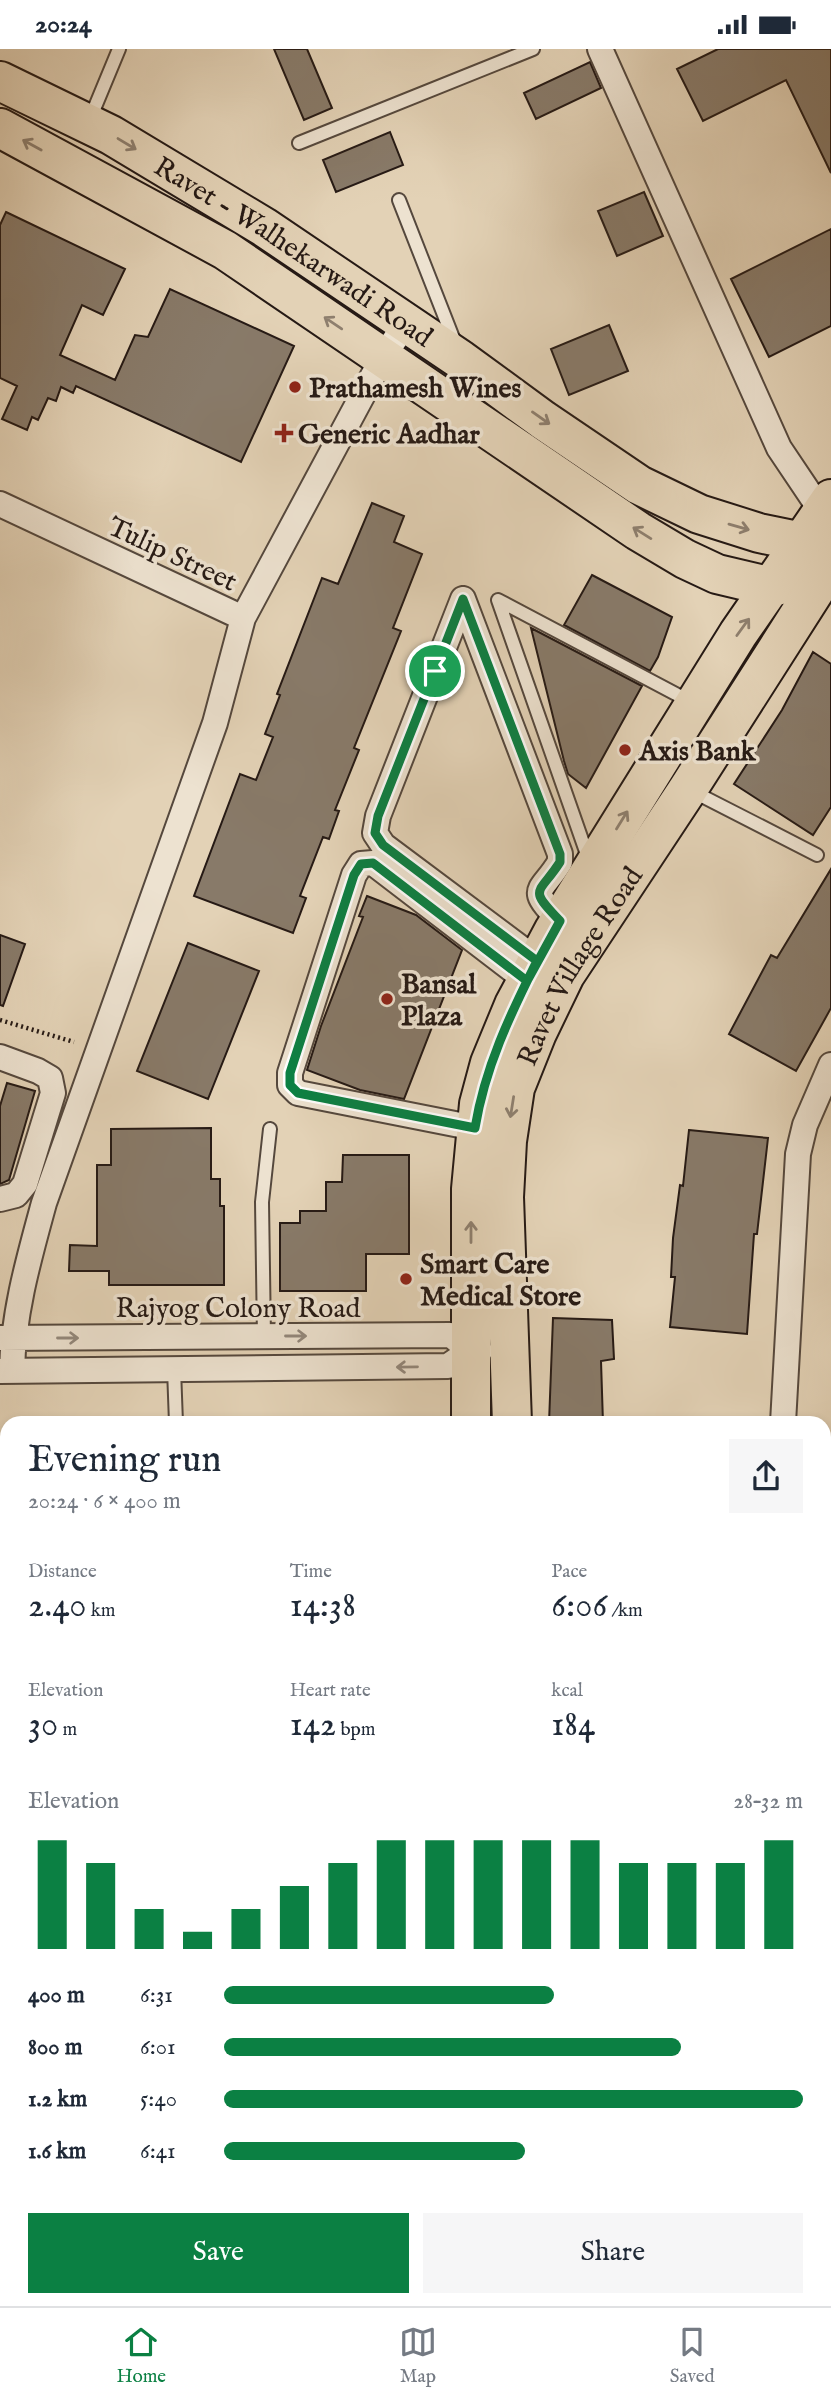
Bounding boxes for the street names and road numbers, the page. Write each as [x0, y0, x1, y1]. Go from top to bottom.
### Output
street label: Ravet - Walhekarwadi Road [147, 150, 439, 356]
street label: Tulip Street [102, 510, 242, 601]
street label: Ravet Village Road [511, 861, 652, 1071]
street label: Rajyog Colony Road [116, 1292, 361, 1327]

